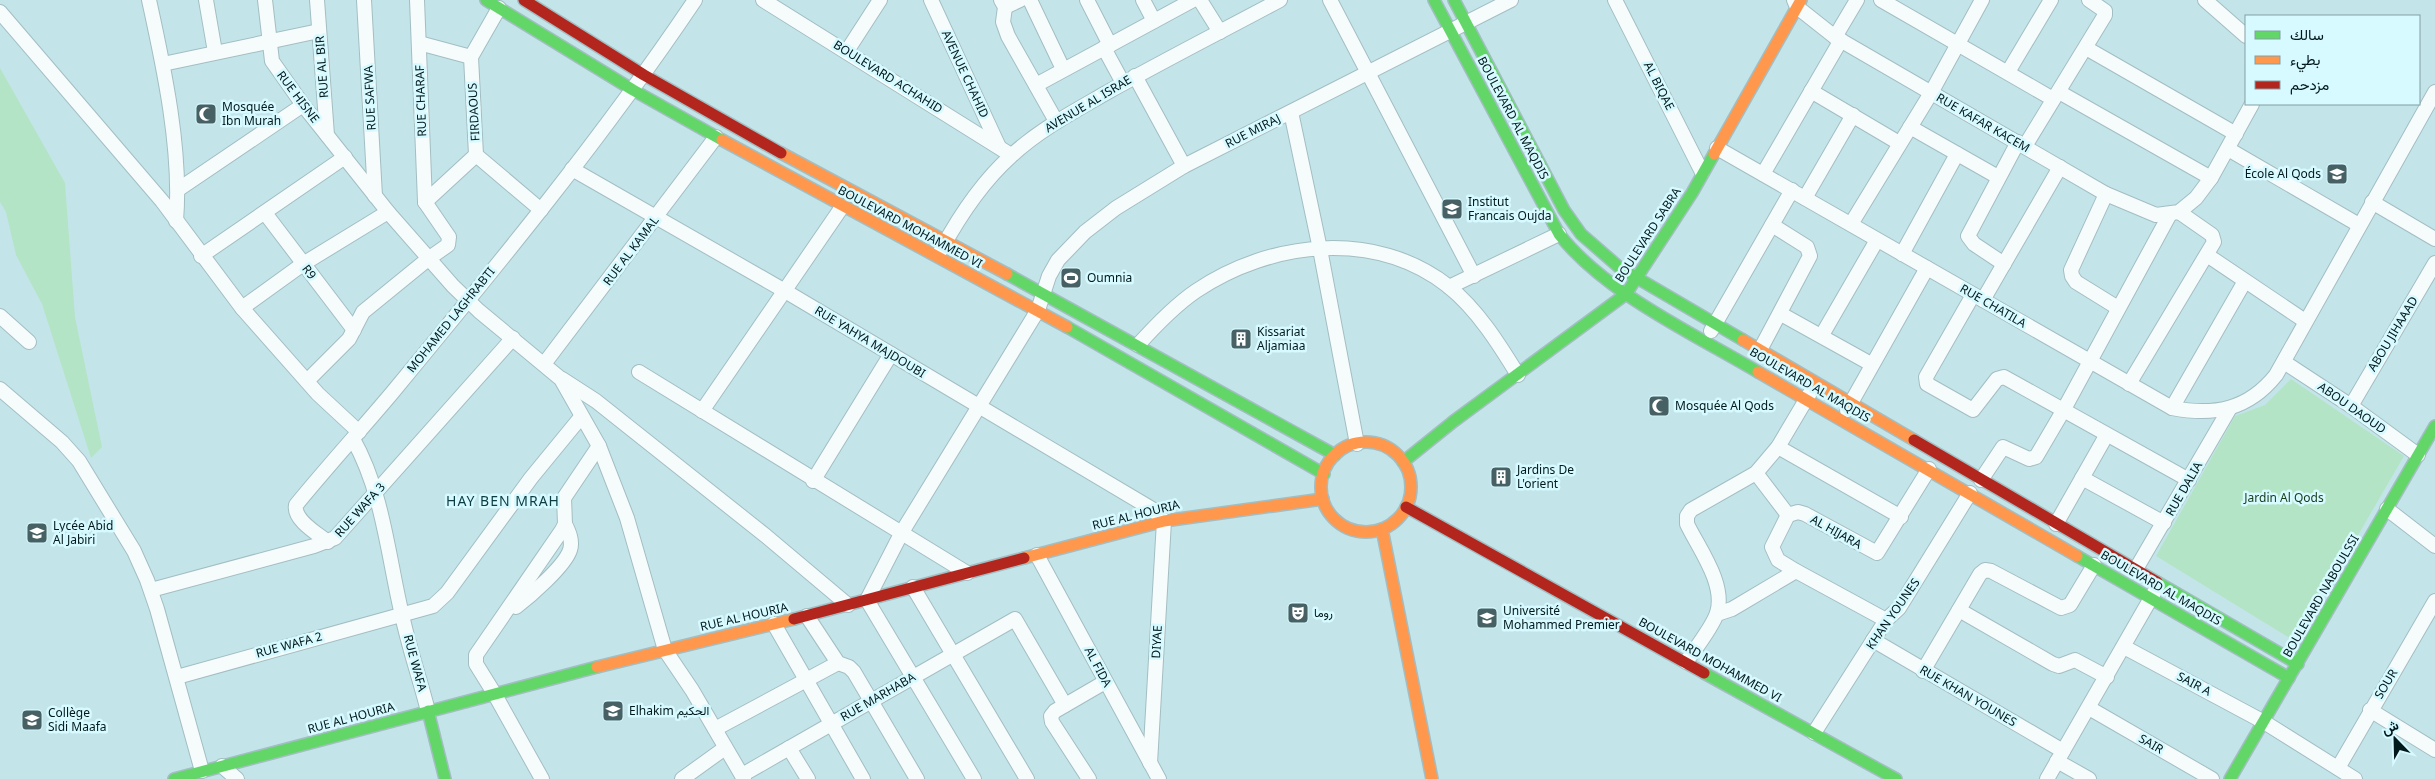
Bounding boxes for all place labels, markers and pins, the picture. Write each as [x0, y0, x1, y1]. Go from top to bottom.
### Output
place label: Mosquée Ibn Murah [222, 98, 281, 129]
mosque icon: Mosquée Ibn Murah [194, 102, 218, 126]
school or university icon: École Al Qods [2325, 162, 2349, 186]
place label: École Al Qods [2245, 165, 2321, 182]
place label: Institut Francais Oujda [1468, 193, 1552, 224]
school or university icon: Institut Francais Oujda [1440, 197, 1464, 221]
sports icon: Oumnia [1059, 266, 1083, 290]
place label: Oumnia [1087, 269, 1132, 286]
place label: Kissariat Aljamiaa [1257, 323, 1306, 354]
building icon: Kissariat Aljamiaa [1229, 327, 1253, 351]
mosque icon: Mosquée Al Qods [1647, 394, 1671, 418]
place label: Mosquée Al Qods [1675, 397, 1774, 414]
place label: Jardins De L'orient [1516, 461, 1574, 492]
building icon: Jardins De L'orient [1489, 465, 1513, 489]
place label: Lycée Abid Al Jabiri [53, 517, 113, 548]
school or university icon: Lycée Abid Al Jabiri [25, 521, 49, 545]
theatre icon: روما [1286, 601, 1310, 625]
place label: Université Mohammed Premier [1503, 602, 1620, 633]
place label: روما [1314, 604, 1333, 621]
school or university icon: Université Mohammed Premier [1475, 606, 1499, 630]
school or university icon: Elhakim الحكيم [601, 699, 625, 723]
place label: Elhakim الحكيم [629, 702, 709, 719]
place label: Collège Sidi Maafa [48, 704, 107, 735]
school or university icon: Collège Sidi Maafa [20, 708, 44, 732]

